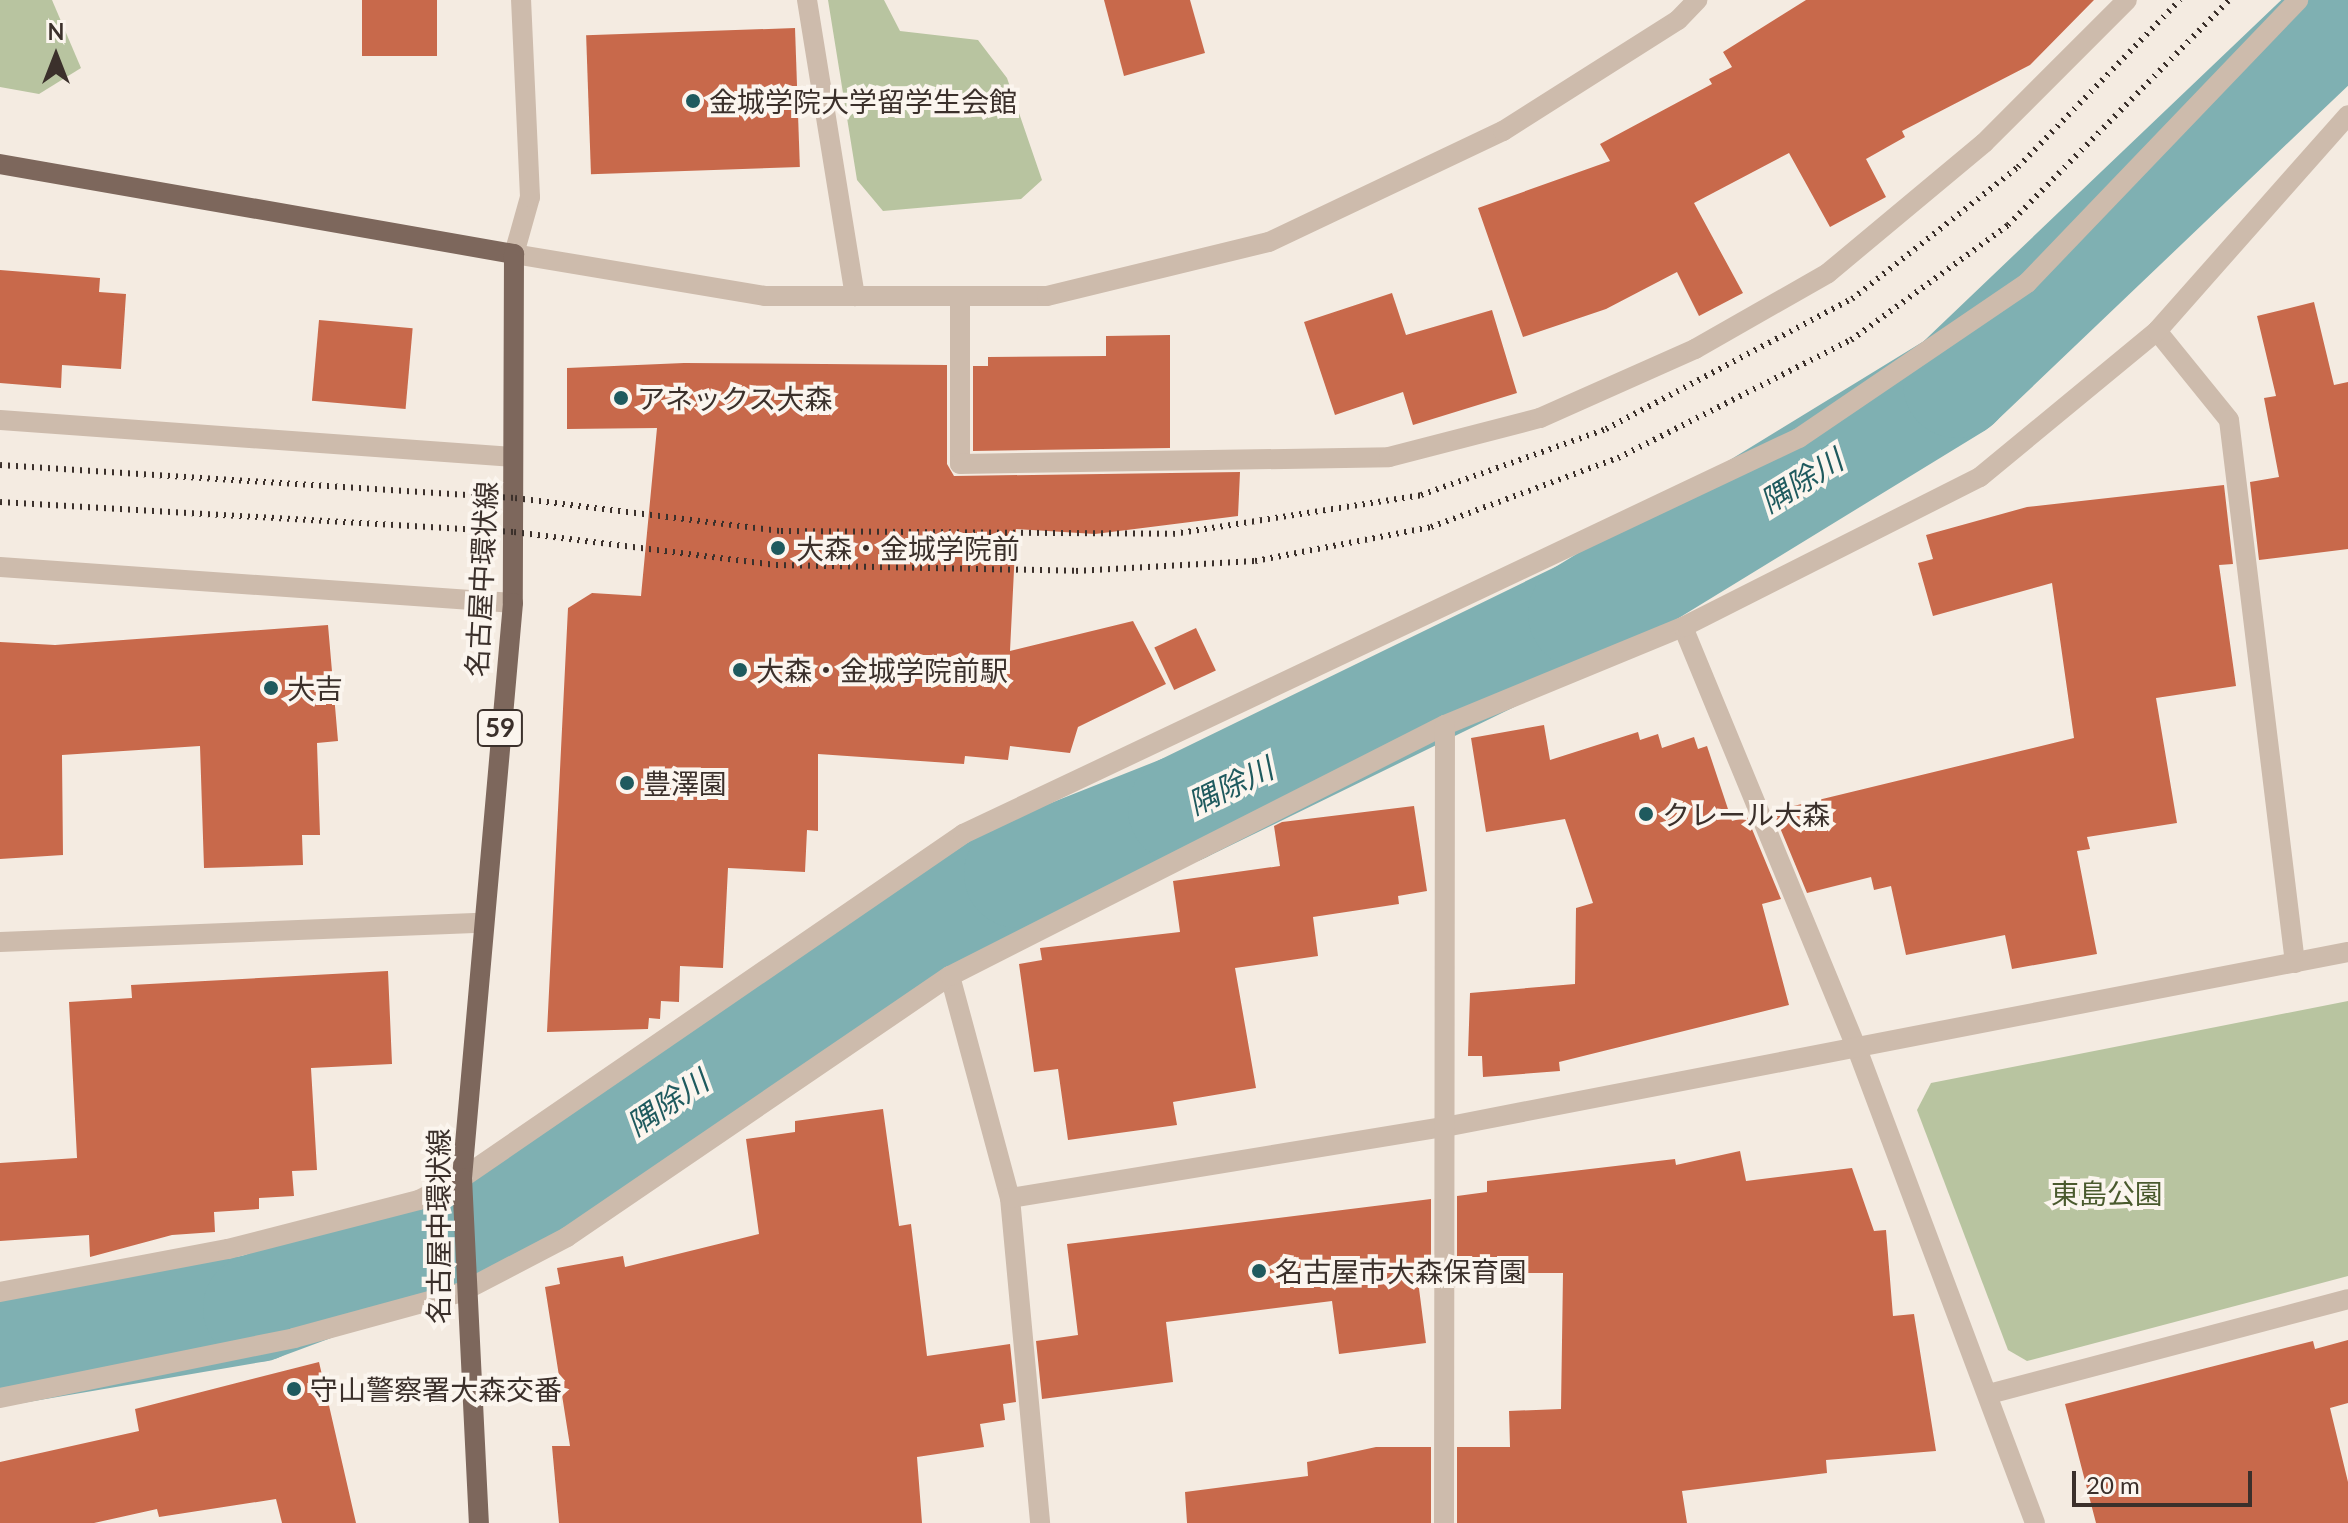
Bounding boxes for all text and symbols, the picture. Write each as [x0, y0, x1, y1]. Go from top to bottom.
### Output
north arrow [16, 16, 96, 96]
text: N [48, 18, 64, 45]
place label: 金城学院大学留学生会館 [709, 84, 1017, 118]
marker: 金城学院大学留学生会館 [684, 92, 702, 110]
place label: アネックス大森 [637, 381, 833, 415]
marker: アネックス大森 [612, 389, 630, 407]
water label: 隅除川 [1753, 441, 1849, 519]
street label: 名古屋中環状線 [459, 480, 503, 678]
place label: 大森・金城学院前 [796, 531, 1020, 565]
marker: 大森・金城学院前 [767, 537, 789, 559]
place label: 大森・金城学院前駅 [756, 653, 1008, 687]
marker: 大森・金城学院前駅 [731, 661, 749, 679]
place label: 大吉 [287, 671, 343, 705]
marker: 大吉 [262, 679, 280, 697]
road number: 59 [476, 706, 524, 750]
water label: 隅除川 [1182, 749, 1278, 821]
place label: 豊澤園 [643, 766, 727, 800]
marker: 豊澤園 [618, 774, 636, 792]
place label: クレール大森 [1662, 797, 1830, 831]
marker: クレール大森 [1637, 805, 1655, 823]
water label: 隅除川 [620, 1062, 714, 1142]
street label: 名古屋中環状線 [421, 1128, 455, 1324]
park label: 東島公園 [2051, 1176, 2163, 1210]
place label: 名古屋市大森保育園 [1275, 1254, 1527, 1288]
marker: 名古屋市大森保育園 [1250, 1262, 1268, 1280]
place label: 守山警察署大森交番 [310, 1372, 562, 1406]
marker: 守山警察署大森交番 [285, 1380, 303, 1398]
scale bar [2076, 1455, 2256, 1505]
text: 20 m [2086, 1470, 2140, 1499]

